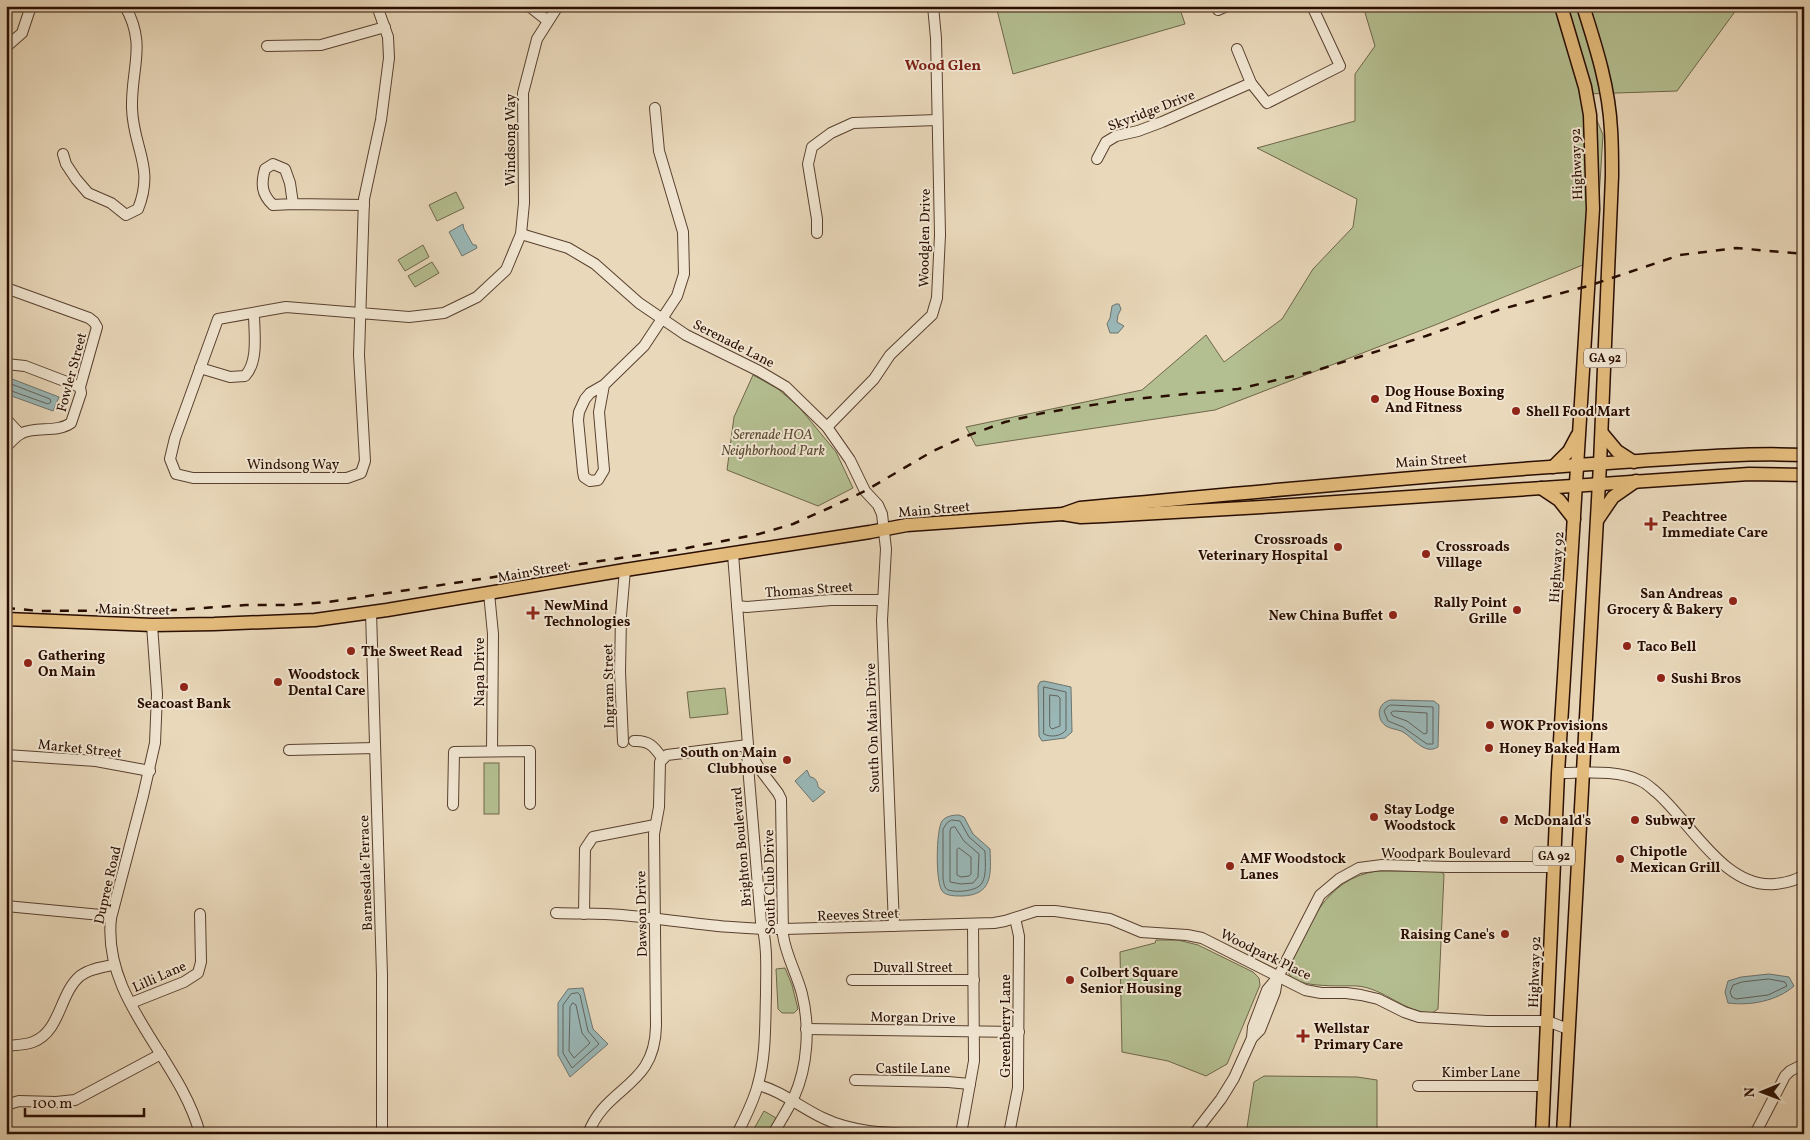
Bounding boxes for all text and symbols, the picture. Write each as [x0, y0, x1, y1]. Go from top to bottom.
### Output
district label: Wood Glen [905, 56, 981, 77]
street label: Skyridge Drive [1105, 86, 1198, 137]
street label: Windsong Way [502, 93, 521, 186]
street label: Highway 92 [1567, 128, 1588, 200]
street label: Woodglen Drive [915, 188, 936, 288]
street label: Serenade Lane [689, 316, 778, 373]
street label: Fowler Street [53, 330, 92, 414]
road number: GA 92 [1584, 348, 1626, 368]
place label: Dog House Boxing And Fitness [1385, 383, 1505, 418]
marker: Dog House Boxing And Fitness [1369, 393, 1381, 405]
place label: Shell Food Mart [1526, 403, 1630, 422]
marker: Shell Food Mart [1510, 405, 1522, 417]
park label: Serenade HOA Neighborhood Park [721, 426, 825, 461]
street label: Main Street [1394, 449, 1468, 473]
street label: Windsong Way [247, 456, 340, 475]
street label: Main Street [897, 498, 971, 523]
place label: Peachtree Immediate Care [1662, 508, 1768, 543]
marker: Peachtree Immediate Care [1644, 517, 1658, 531]
place label: Crossroads Veterinary Hospital [1198, 531, 1328, 566]
street label: Highway 92 [1546, 531, 1569, 604]
place label: Crossroads Village [1436, 538, 1510, 573]
marker: Crossroads Veterinary Hospital [1332, 541, 1344, 553]
marker: Crossroads Village [1420, 548, 1432, 560]
street label: Main Street [496, 557, 570, 588]
street label: Thomas Street [764, 578, 854, 603]
place label: San Andreas Grocery & Bakery [1607, 585, 1723, 620]
place label: Rally Point Grille [1434, 594, 1507, 629]
marker: San Andreas Grocery & Bakery [1727, 595, 1739, 607]
place label: NewMind Technologies [544, 597, 630, 632]
street label: Main Street [98, 600, 170, 621]
marker: Rally Point Grille [1511, 604, 1523, 616]
marker: NewMind Technologies [526, 606, 540, 620]
place label: New China Buffet [1269, 607, 1383, 626]
marker: New China Buffet [1387, 609, 1399, 621]
street label: Napa Drive [471, 637, 490, 707]
place label: Taco Bell [1637, 638, 1696, 657]
marker: Taco Bell [1621, 640, 1633, 652]
place label: The Sweet Read [361, 643, 463, 662]
street label: Ingram Street [599, 643, 620, 729]
marker: The Sweet Read [345, 645, 357, 657]
place label: Gathering On Main [38, 647, 106, 682]
marker: Gathering On Main [22, 657, 34, 669]
street label: South On Main Drive [862, 662, 885, 793]
place label: Woodstock Dental Care [288, 666, 365, 701]
place label: Sushi Bros [1671, 670, 1741, 689]
marker: Sushi Bros [1655, 672, 1667, 684]
marker: Woodstock Dental Care [272, 676, 284, 688]
marker: Seacoast Bank [178, 681, 190, 693]
place label: Seacoast Bank [137, 695, 231, 714]
place label: WOK Provisions [1500, 717, 1608, 736]
marker: WOK Provisions [1484, 719, 1496, 731]
street label: Market Street [37, 736, 123, 763]
place label: Honey Baked Ham [1499, 740, 1621, 759]
marker: Honey Baked Ham [1483, 742, 1495, 754]
place label: South on Main Clubhouse [680, 744, 777, 779]
marker: South on Main Clubhouse [781, 754, 793, 766]
street label: Brighton Boulevard [728, 786, 757, 908]
place label: Stay Lodge Woodstock [1384, 801, 1456, 836]
marker: Stay Lodge Woodstock [1368, 811, 1380, 823]
place label: McDonald's [1514, 812, 1591, 831]
place label: Subway [1645, 812, 1696, 831]
street label: Barnesdale Terrace [355, 814, 378, 931]
marker: McDonald's [1498, 814, 1510, 826]
marker: Subway [1629, 814, 1641, 826]
street label: South Club Drive [760, 829, 781, 935]
place label: Chipotle Mexican Grill [1630, 843, 1721, 878]
street label: Dupree Road [90, 844, 127, 926]
street label: Woodpark Boulevard [1381, 845, 1511, 864]
road number: GA 92 [1533, 846, 1575, 866]
place label: AMF Woodstock Lanes [1240, 850, 1347, 885]
marker: Chipotle Mexican Grill [1614, 853, 1626, 865]
marker: AMF Woodstock Lanes [1224, 860, 1236, 872]
street label: Dawson Drive [632, 870, 653, 957]
street label: Reeves Street [817, 905, 899, 926]
street label: Woodpark Place [1217, 925, 1314, 986]
place label: Raising Cane's [1400, 926, 1495, 945]
marker: Raising Cane's [1499, 928, 1511, 940]
street label: Highway 92 [1525, 936, 1546, 1008]
street label: Lilli Lane [130, 957, 190, 998]
street label: Duvall Street [873, 959, 953, 978]
place label: Colbert Square Senior Housing [1080, 964, 1182, 999]
street label: Greenberry Lane [997, 974, 1016, 1078]
marker: Colbert Square Senior Housing [1064, 974, 1076, 986]
street label: Morgan Drive [870, 1008, 956, 1029]
place label: Wellstar Primary Care [1314, 1020, 1403, 1055]
marker: Wellstar Primary Care [1296, 1029, 1310, 1043]
street label: Castile Lane [876, 1060, 951, 1079]
street label: Kimber Lane [1442, 1064, 1521, 1083]
north arrow [1738, 1068, 1788, 1118]
scale bar [25, 1085, 144, 1117]
text: N [1741, 1087, 1760, 1097]
text: 100 m [32, 1094, 72, 1115]

